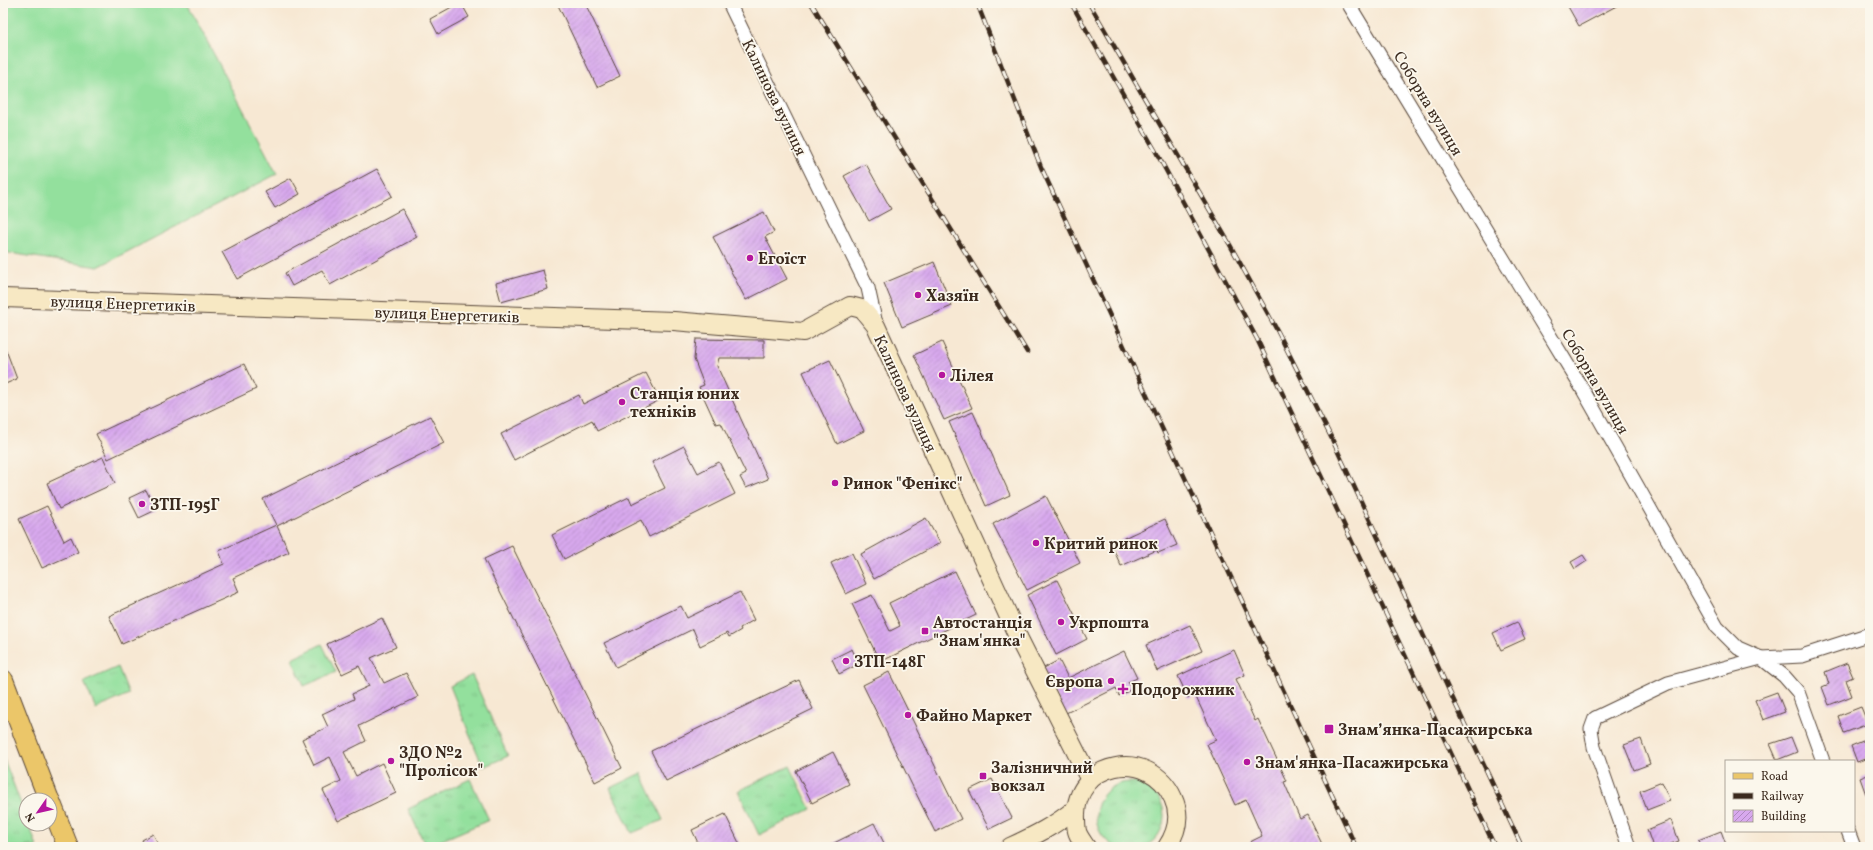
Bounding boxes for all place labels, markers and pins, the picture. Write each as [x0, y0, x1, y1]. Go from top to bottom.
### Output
place label: Егоїст [758, 249, 806, 271]
marker: Егоїст [745, 253, 755, 263]
place label: Хазяїн [926, 286, 979, 308]
marker: Хазяїн [913, 290, 923, 300]
place label: Лілея [950, 366, 994, 388]
marker: Лілея [937, 370, 947, 380]
place label: Станція юних техніків [630, 384, 740, 424]
marker: Станція юних техніків [617, 397, 627, 407]
place label: Ринок "Фенікс" [843, 474, 963, 496]
marker: Ринок "Фенікс" [830, 478, 840, 488]
place label: ЗТП-195Г [150, 495, 220, 517]
marker: ЗТП-195Г [137, 499, 147, 509]
place label: Критий ринок [1044, 534, 1158, 556]
marker: Критий ринок [1031, 538, 1041, 548]
place label: Автостанція "Знам'янка" [933, 613, 1032, 653]
place label: Укрпошта [1069, 613, 1150, 635]
marker: Укрпошта [1056, 617, 1066, 627]
marker: Автостанція "Знам'янка" [920, 626, 930, 636]
place label: ЗТП-148Г [854, 652, 926, 674]
marker: ЗТП-148Г [841, 656, 851, 666]
place label: Європа [1045, 672, 1103, 694]
marker: Європа [1106, 676, 1116, 686]
place label: Подорожник [1131, 680, 1235, 702]
marker: Подорожник [1118, 684, 1128, 694]
place label: Файно Маркет [916, 706, 1032, 728]
marker: Файно Маркет [903, 710, 913, 720]
place label: Знам’янка-Пасажирська [1338, 720, 1533, 742]
marker: Знам’янка-Пасажирська [1323, 723, 1335, 735]
place label: ЗДО №2 "Пролісок" [399, 743, 483, 783]
place label: Знам'янка-Пасажирська [1255, 753, 1449, 775]
marker: ЗДО №2 "Пролісок" [386, 756, 396, 766]
marker: Знам'янка-Пасажирська [1242, 757, 1252, 767]
place label: Залізничний вокзал [991, 758, 1093, 798]
marker: Залізничний вокзал [978, 771, 988, 781]

